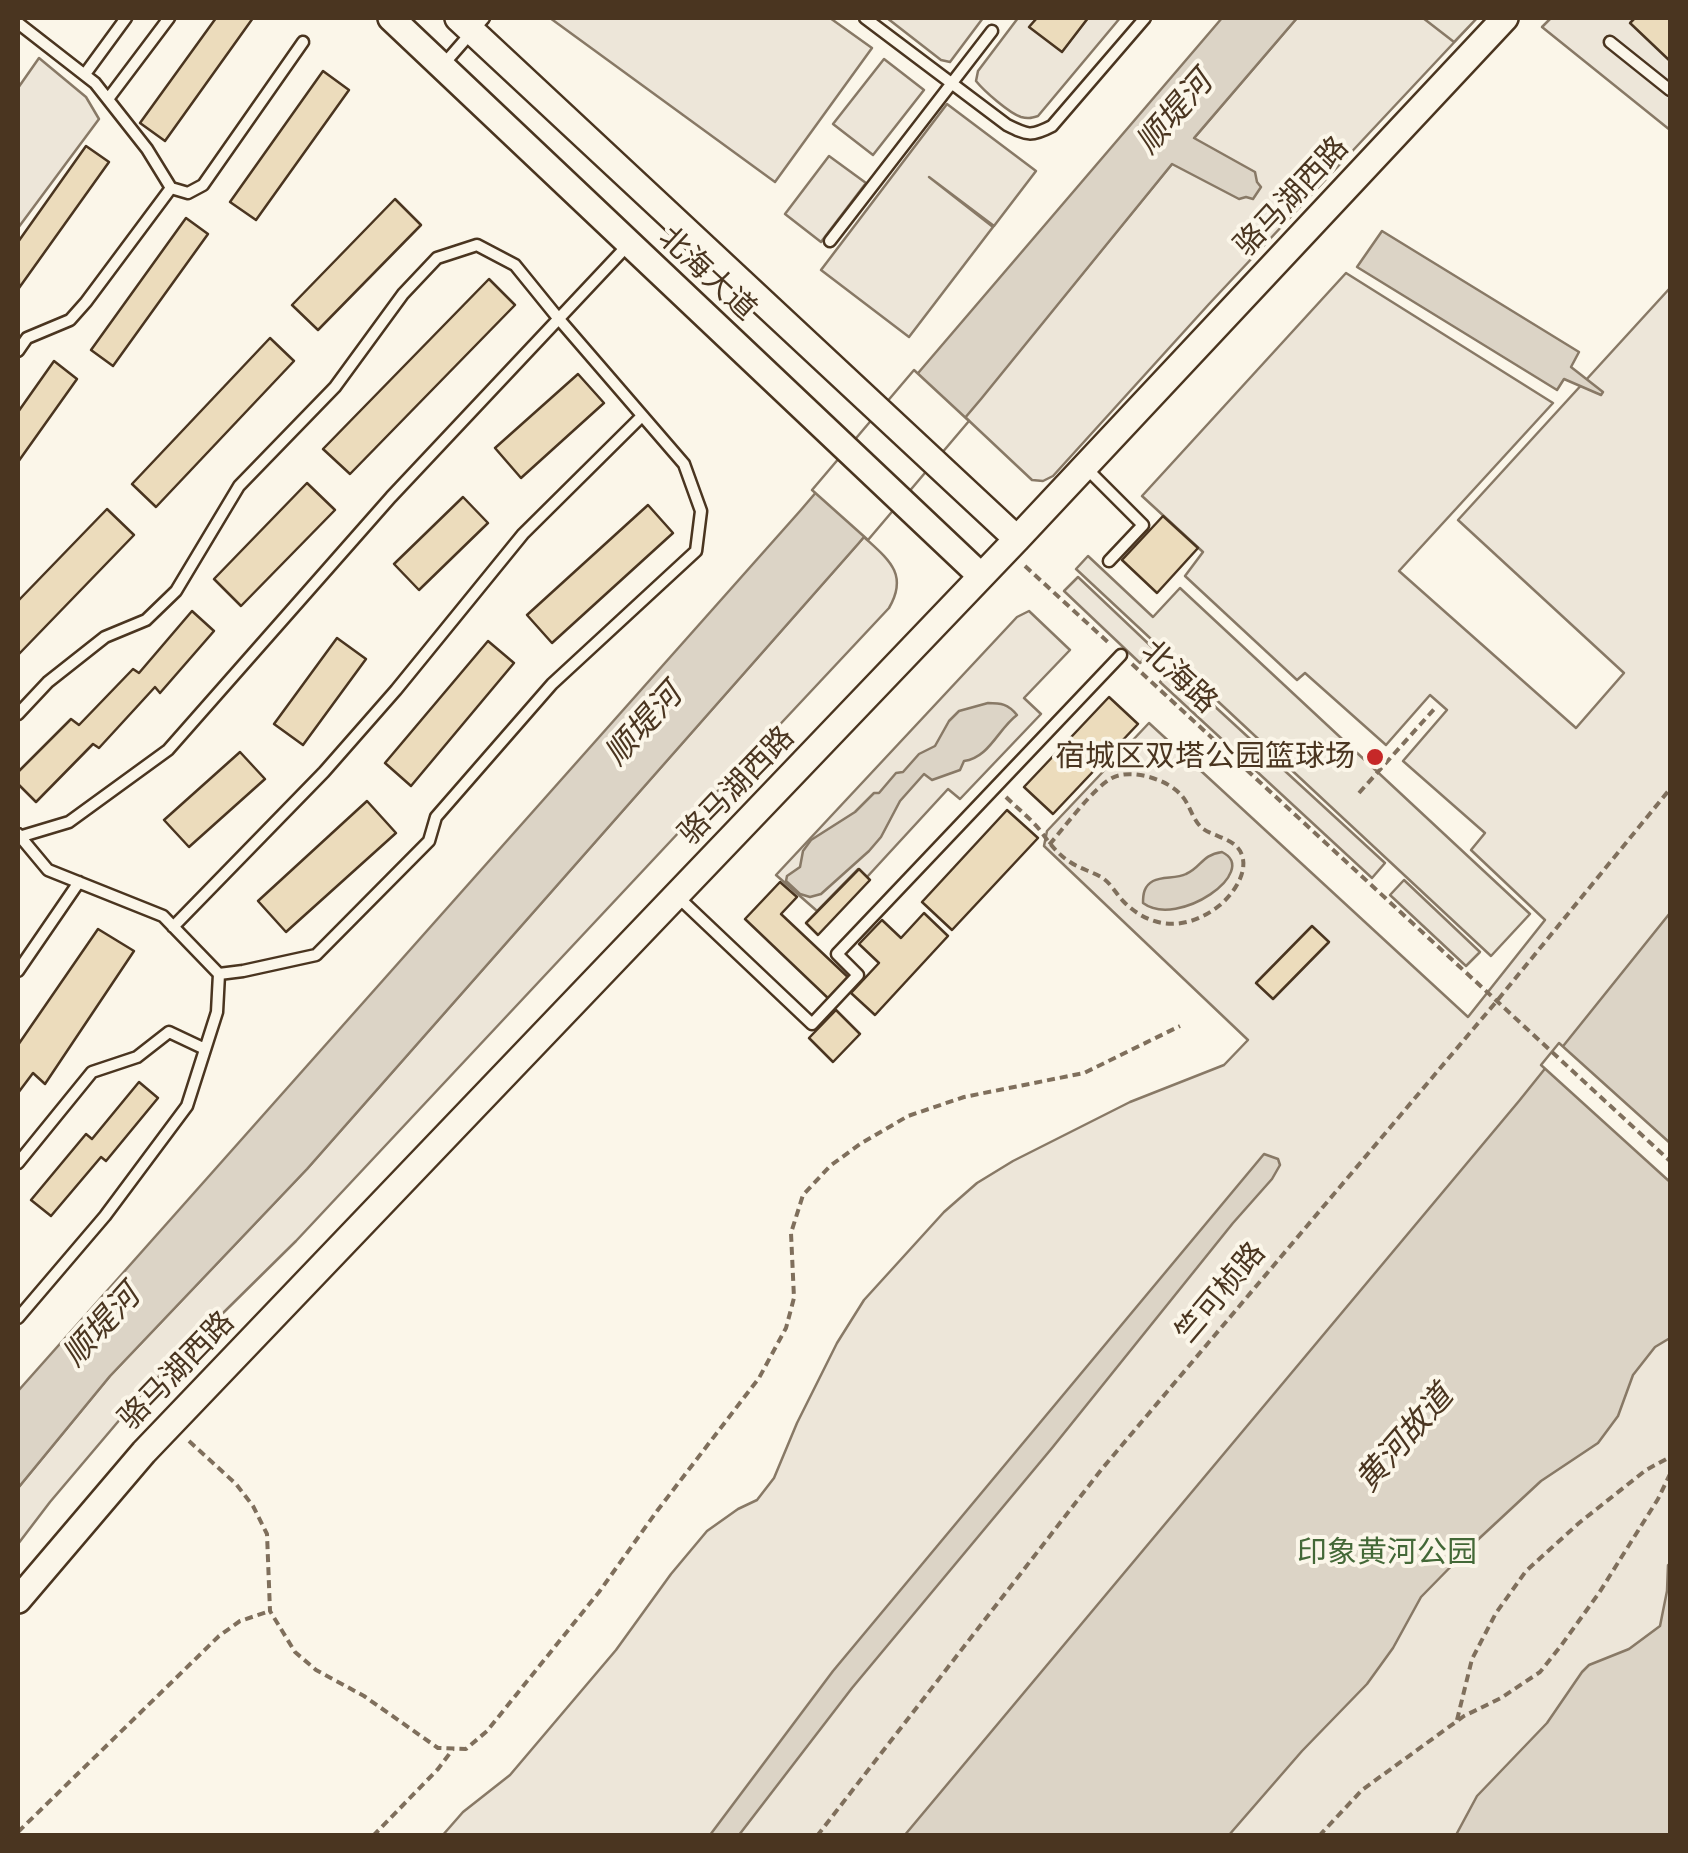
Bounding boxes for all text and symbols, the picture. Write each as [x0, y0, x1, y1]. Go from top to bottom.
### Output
water label: 顺堤河 [1129, 64, 1221, 162]
street label: 骆马湖西路 [1228, 130, 1356, 264]
street label: 北海大道 [651, 220, 763, 328]
street label: 北海路 [1134, 633, 1224, 721]
water label: 顺堤河 [598, 676, 690, 774]
street label: 骆马湖西路 [672, 720, 802, 852]
place label: 宿城区双塔公园篮球场 [1055, 739, 1355, 775]
marker: 宿城区双塔公园篮球场 [1364, 746, 1386, 768]
street label: 竺可桢路 [1169, 1235, 1273, 1351]
water label: 顺堤河 [56, 1277, 148, 1375]
street label: 骆马湖西路 [112, 1305, 242, 1437]
water label: 黄河故道 [1349, 1378, 1461, 1500]
park label: 印象黄河公园 [1297, 1535, 1477, 1571]

